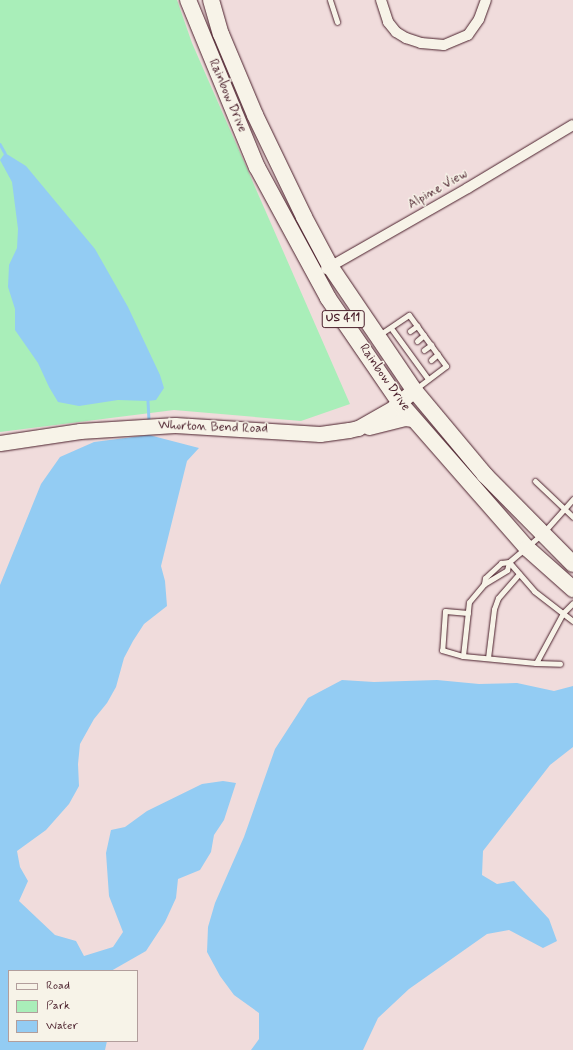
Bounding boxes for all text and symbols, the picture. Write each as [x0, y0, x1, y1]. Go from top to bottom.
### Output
street label: Rainbow Drive [205, 57, 249, 135]
street label: Alpine View [406, 167, 470, 213]
road number: US 411 [321, 309, 365, 329]
street label: Rainbow Drive [355, 342, 413, 414]
street label: Whorton Bend Road [157, 418, 269, 438]
legend [8, 970, 138, 1042]
text: Road [46, 978, 70, 994]
text: Park [46, 998, 70, 1014]
text: Water [46, 1018, 78, 1034]

